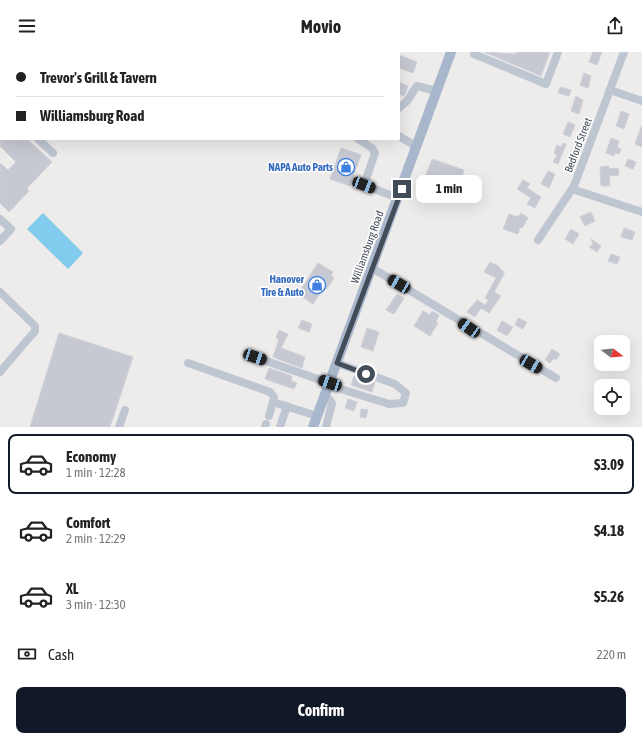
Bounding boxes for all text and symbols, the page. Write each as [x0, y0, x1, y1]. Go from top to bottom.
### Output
icon: menu [16, 15, 38, 37]
icon: share [604, 15, 626, 37]
text: Movio [301, 16, 341, 37]
text: Trevor's Grill & Tavern [40, 69, 157, 86]
text: Williamsburg Road [40, 107, 144, 124]
street label: Bedford Street [562, 116, 594, 174]
shop icon: NAPA Auto Parts [336, 157, 356, 177]
place label: NAPA Auto Parts [268, 161, 333, 173]
car [351, 175, 377, 195]
callout: 1 min [416, 175, 482, 203]
route end [393, 180, 411, 198]
text: 1 min [436, 181, 462, 196]
street label: Williamsburg Road [348, 209, 386, 285]
place label: Hanover Tire & Auto [261, 273, 305, 298]
car [386, 273, 412, 295]
shop icon: Hanover Tire & Auto [307, 275, 327, 295]
car [456, 316, 482, 340]
north arrow [594, 335, 630, 371]
map controls [594, 335, 630, 415]
car [242, 347, 268, 367]
car [518, 353, 544, 375]
route start [357, 365, 375, 383]
car [317, 373, 343, 393]
button: locate [594, 379, 630, 415]
icon: car [18, 446, 54, 482]
text: Economy [66, 448, 116, 465]
text: $3.09 [594, 456, 624, 473]
text: 1 min · 12:28 [66, 465, 126, 480]
icon: car [18, 512, 54, 548]
text: Comfort [66, 514, 110, 531]
text: $4.18 [594, 522, 624, 539]
text: 2 min · 12:29 [66, 531, 126, 546]
icon: car [18, 578, 54, 614]
text: XL [66, 580, 79, 597]
text: $5.26 [594, 588, 624, 605]
text: 3 min · 12:30 [66, 597, 126, 612]
icon: cash [16, 643, 38, 665]
text: Cash [48, 646, 74, 663]
text: 220 m [597, 647, 626, 662]
button: Confirm [16, 687, 626, 733]

